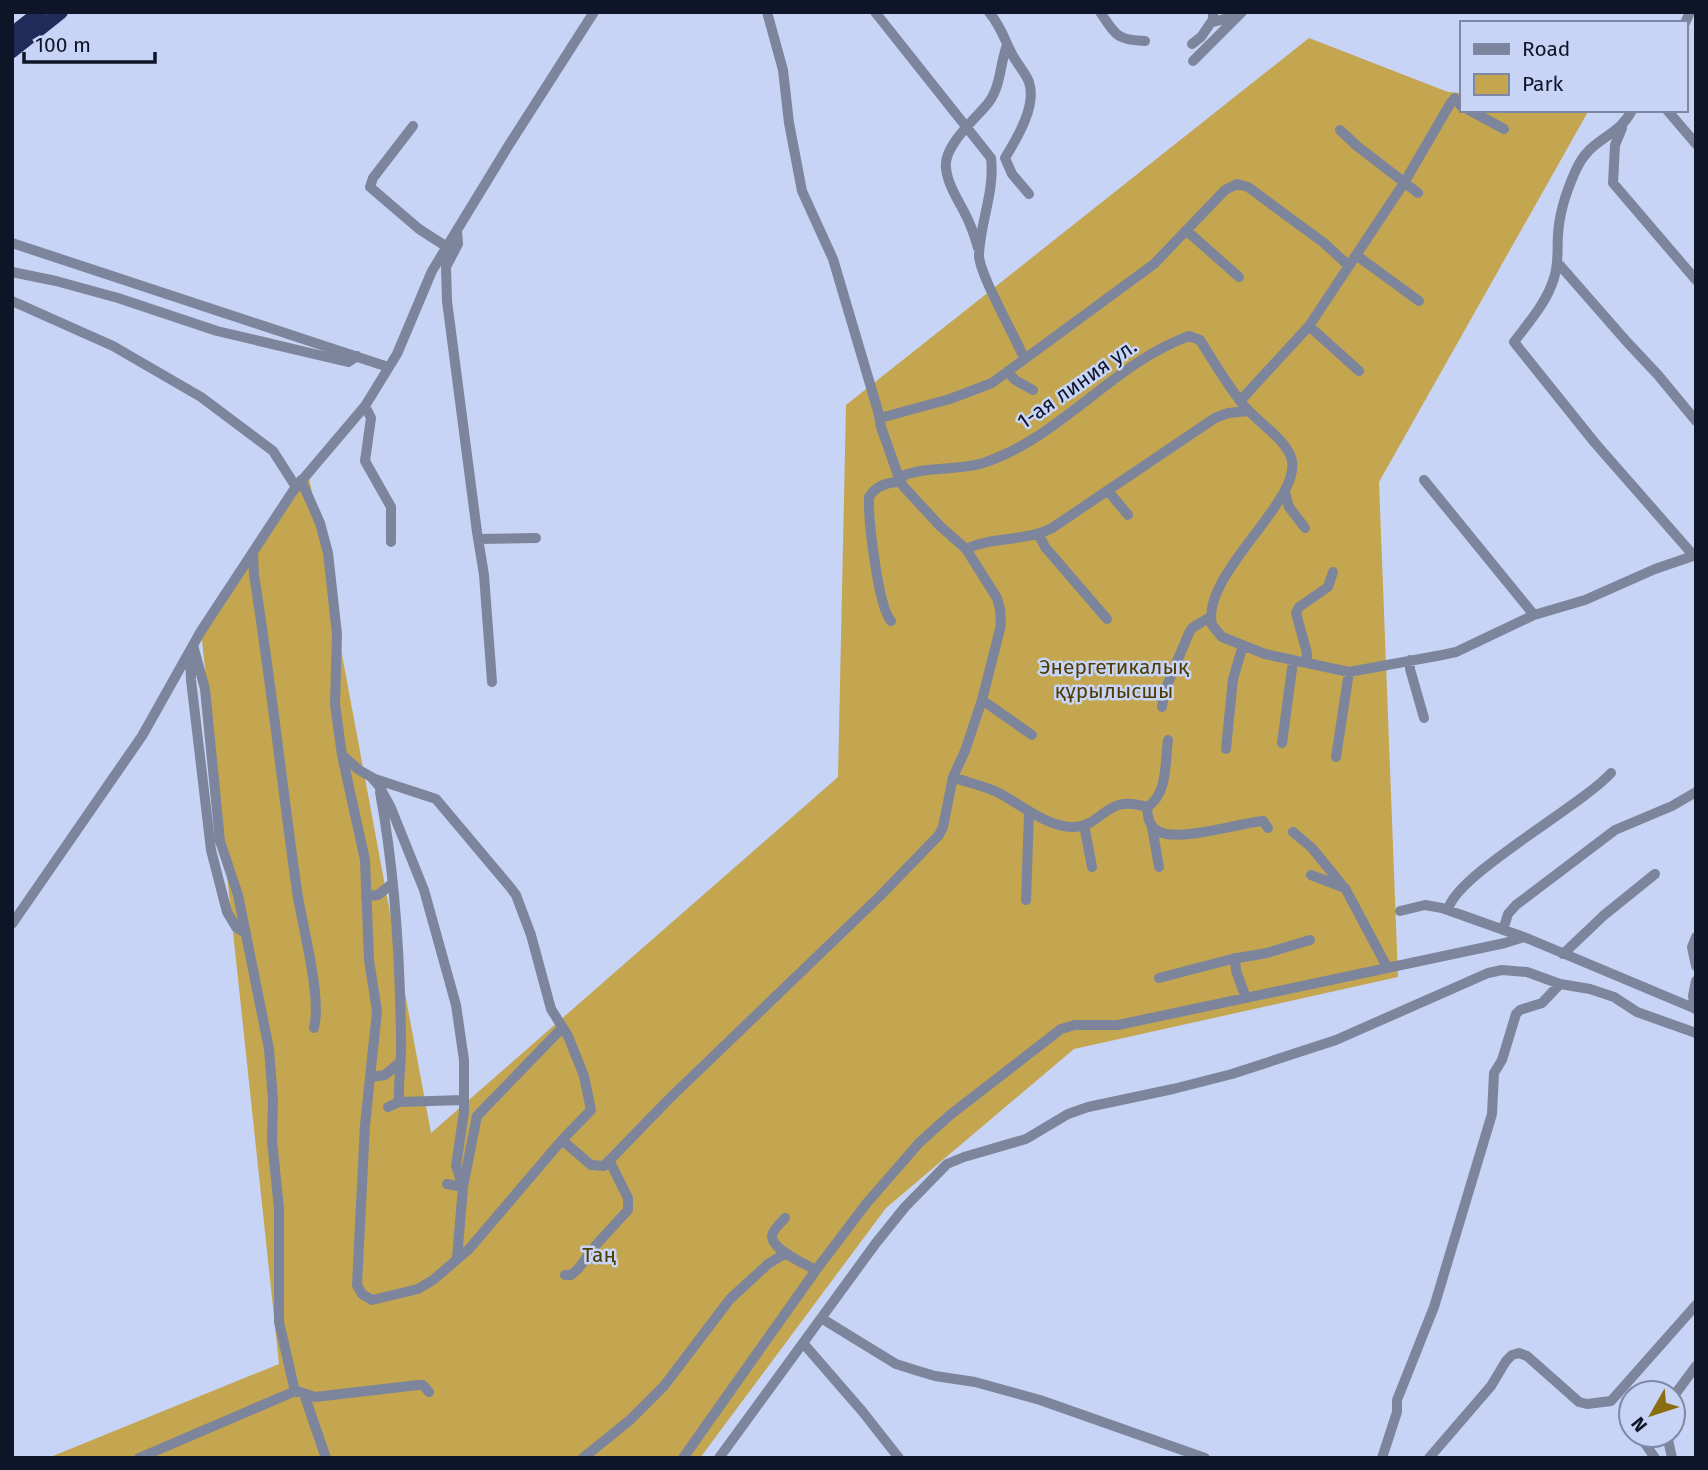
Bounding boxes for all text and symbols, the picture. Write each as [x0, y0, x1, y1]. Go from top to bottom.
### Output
scale bar [24, 21, 156, 65]
legend [1460, 21, 1687, 112]
text: 100 m [35, 32, 91, 58]
text: Road [1522, 36, 1570, 62]
text: Park [1522, 71, 1564, 97]
street label: 1-ая линия ул. [1012, 333, 1142, 435]
park label: Энергетикалық құрылысшы [1039, 654, 1190, 704]
park label: Таң [582, 1242, 616, 1268]
north arrow [1617, 1379, 1687, 1449]
text: N [1626, 1412, 1652, 1437]

